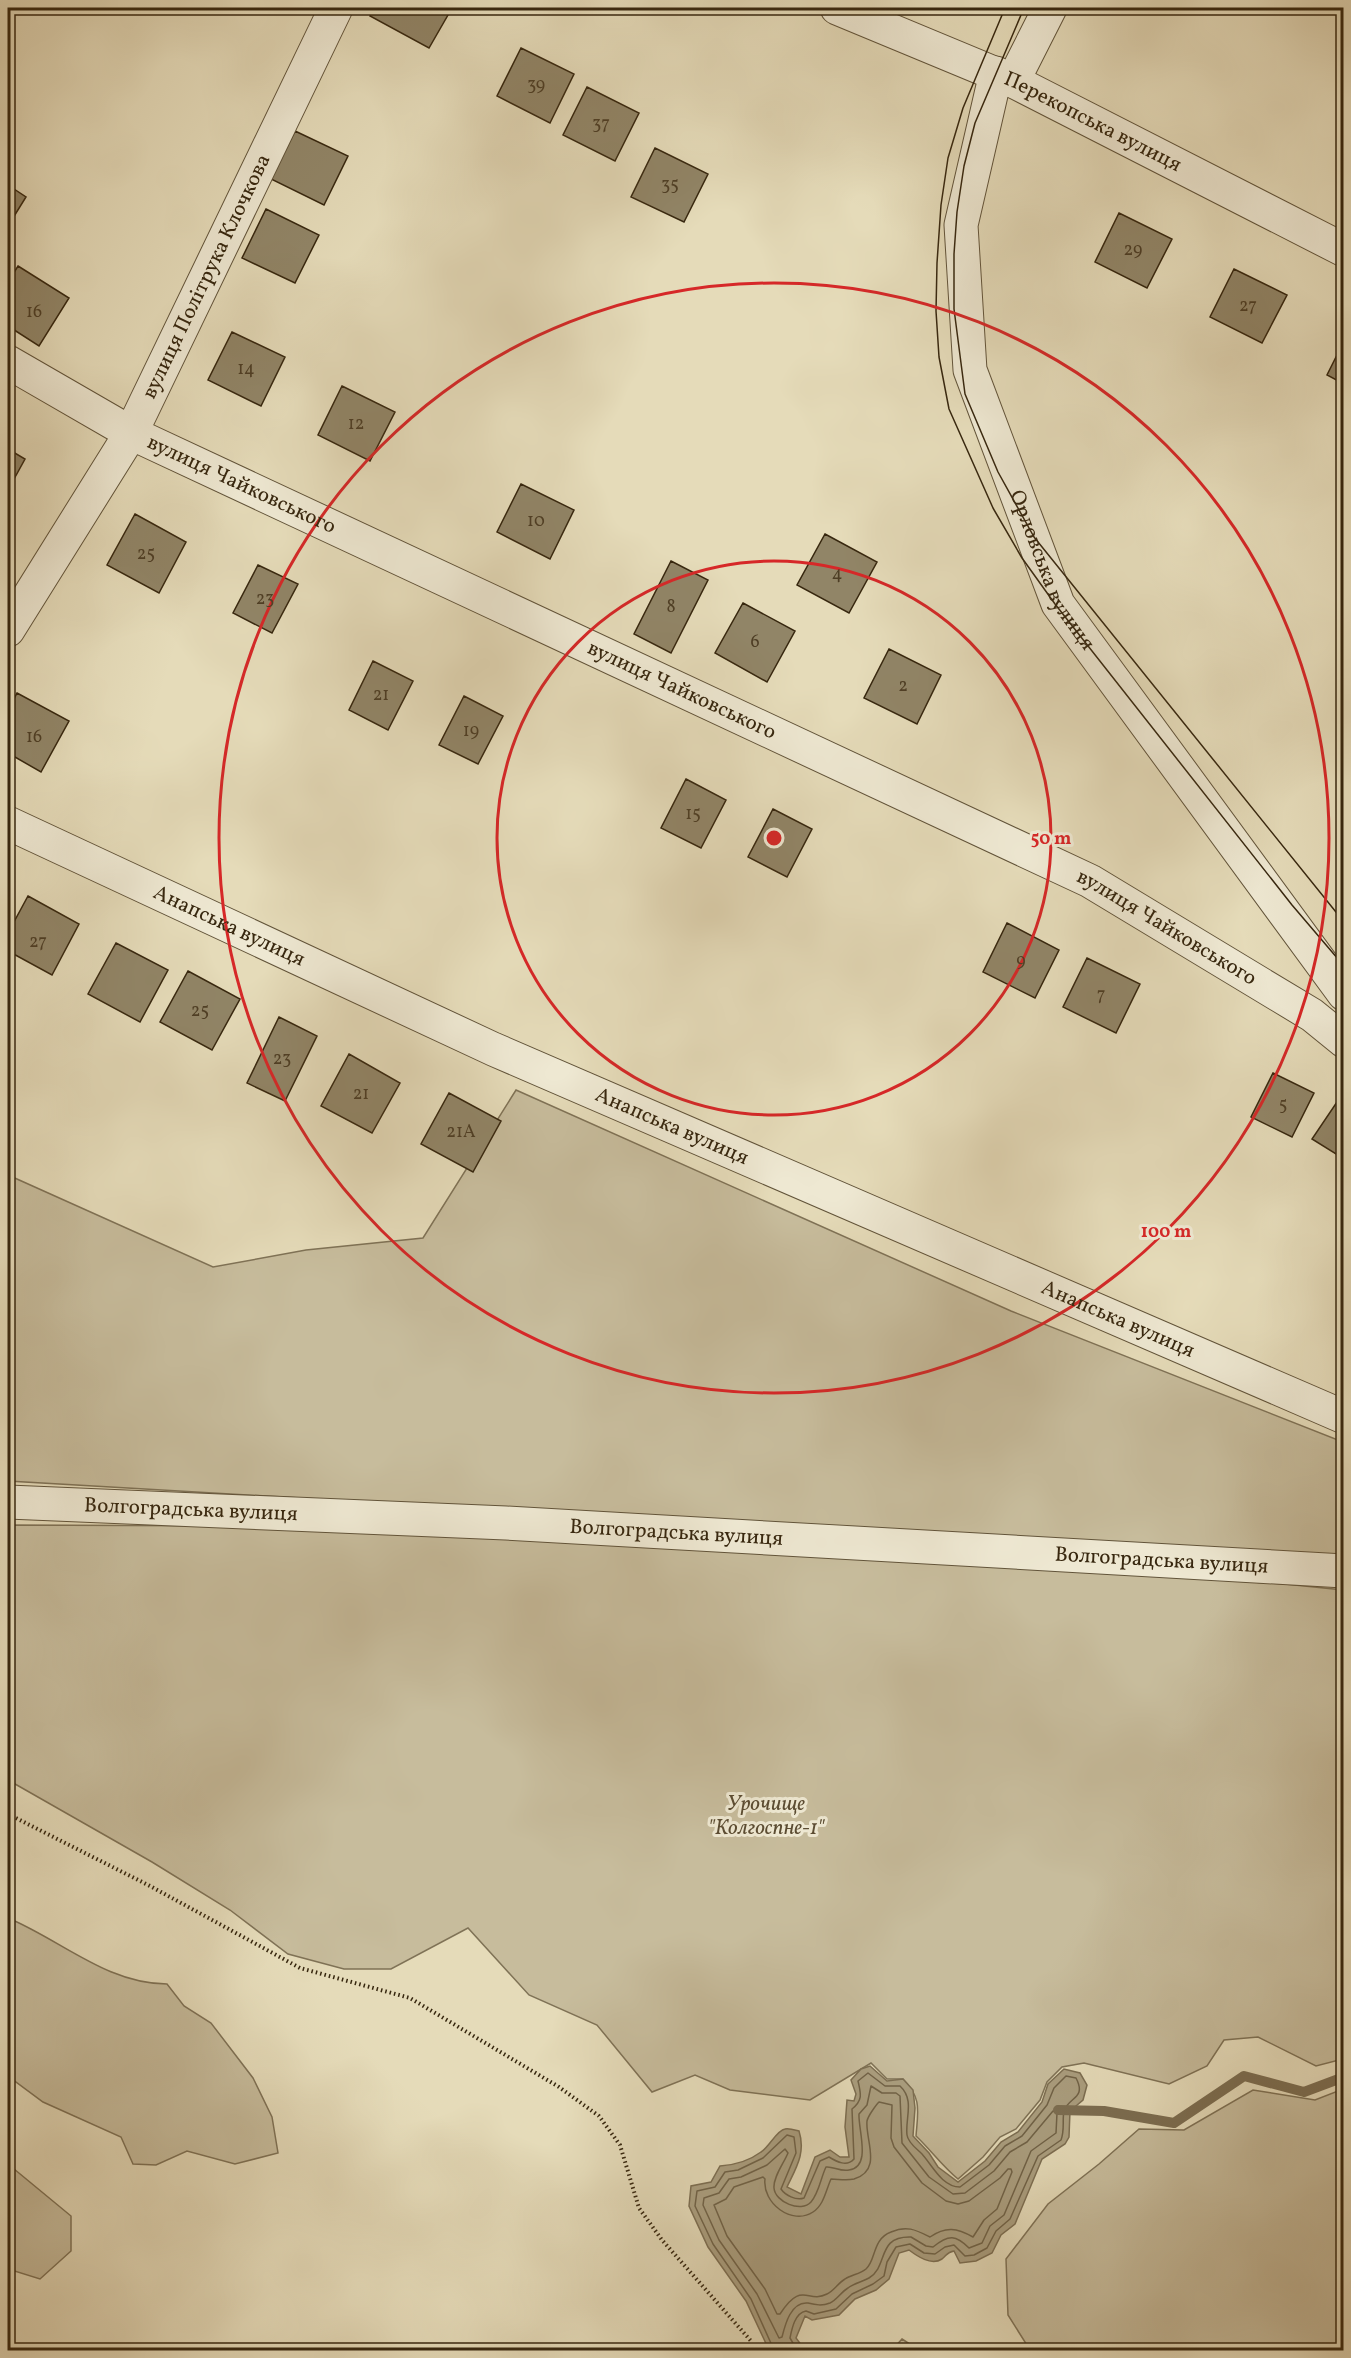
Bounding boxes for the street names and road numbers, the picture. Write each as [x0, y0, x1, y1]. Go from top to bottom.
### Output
street label: Перекопська вулиця [999, 64, 1187, 179]
street label: вулиця Політрука Клочкова [135, 149, 278, 404]
street label: вулиця Чайковського [142, 428, 341, 541]
street label: Орловська вулиця [1002, 486, 1102, 656]
street label: вулиця Чайковського [583, 634, 781, 747]
street label: вулиця Чайковського [1072, 862, 1262, 993]
street label: Анапська вулиця [148, 878, 310, 974]
street label: Анапська вулиця [591, 1080, 753, 1172]
street label: Анапська вулиця [1037, 1273, 1199, 1365]
street label: Волгоградська вулиця [83, 1491, 298, 1529]
street label: Волгоградська вулиця [569, 1512, 784, 1553]
street label: Волгоградська вулиця [1054, 1540, 1269, 1581]

